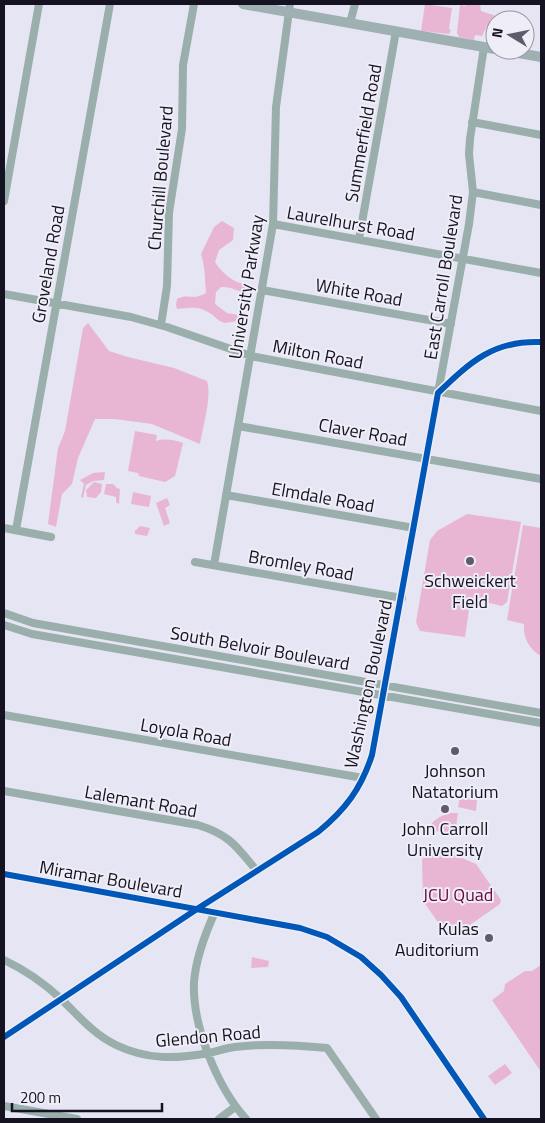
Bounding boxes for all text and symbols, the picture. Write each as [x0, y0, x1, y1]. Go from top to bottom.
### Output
north arrow [485, 10, 535, 60]
text: N [486, 26, 508, 39]
street label: Summerfield Road [338, 62, 388, 204]
street label: Churchill Boulevard [140, 105, 180, 251]
street label: East Carroll Boulevard [417, 193, 469, 361]
street label: Laurelhurst Road [285, 198, 417, 248]
street label: Groveland Road [24, 203, 72, 325]
street label: University Parkway [221, 212, 271, 361]
street label: White Road [313, 271, 405, 313]
street label: Milton Road [270, 332, 366, 376]
street label: Claver Road [317, 411, 409, 453]
street label: Elmdale Road [269, 475, 377, 519]
street label: Bromley Road [246, 542, 356, 588]
marker: Schweickert Field [464, 555, 476, 567]
place label: Schweickert Field [424, 567, 517, 615]
street label: Washington Boulevard [337, 597, 399, 771]
street label: South Belvoir Boulevard [168, 619, 352, 677]
street label: Loyola Road [138, 711, 234, 753]
marker: Johnson Natatorium [449, 745, 461, 757]
place label: Johnson Natatorium [411, 757, 499, 805]
street label: Lalemant Road [83, 778, 199, 824]
marker: John Carroll University [439, 803, 451, 815]
place label: John Carroll University [402, 815, 488, 863]
street label: Miramar Boulevard [37, 853, 185, 905]
park label: JCU Quad [423, 881, 493, 908]
place label: Kulas Auditorium [395, 915, 479, 963]
marker: Kulas Auditorium [483, 932, 495, 944]
street label: Glendon Road [154, 1018, 262, 1054]
scale bar [12, 1080, 162, 1112]
text: 200 m [20, 1086, 61, 1109]

